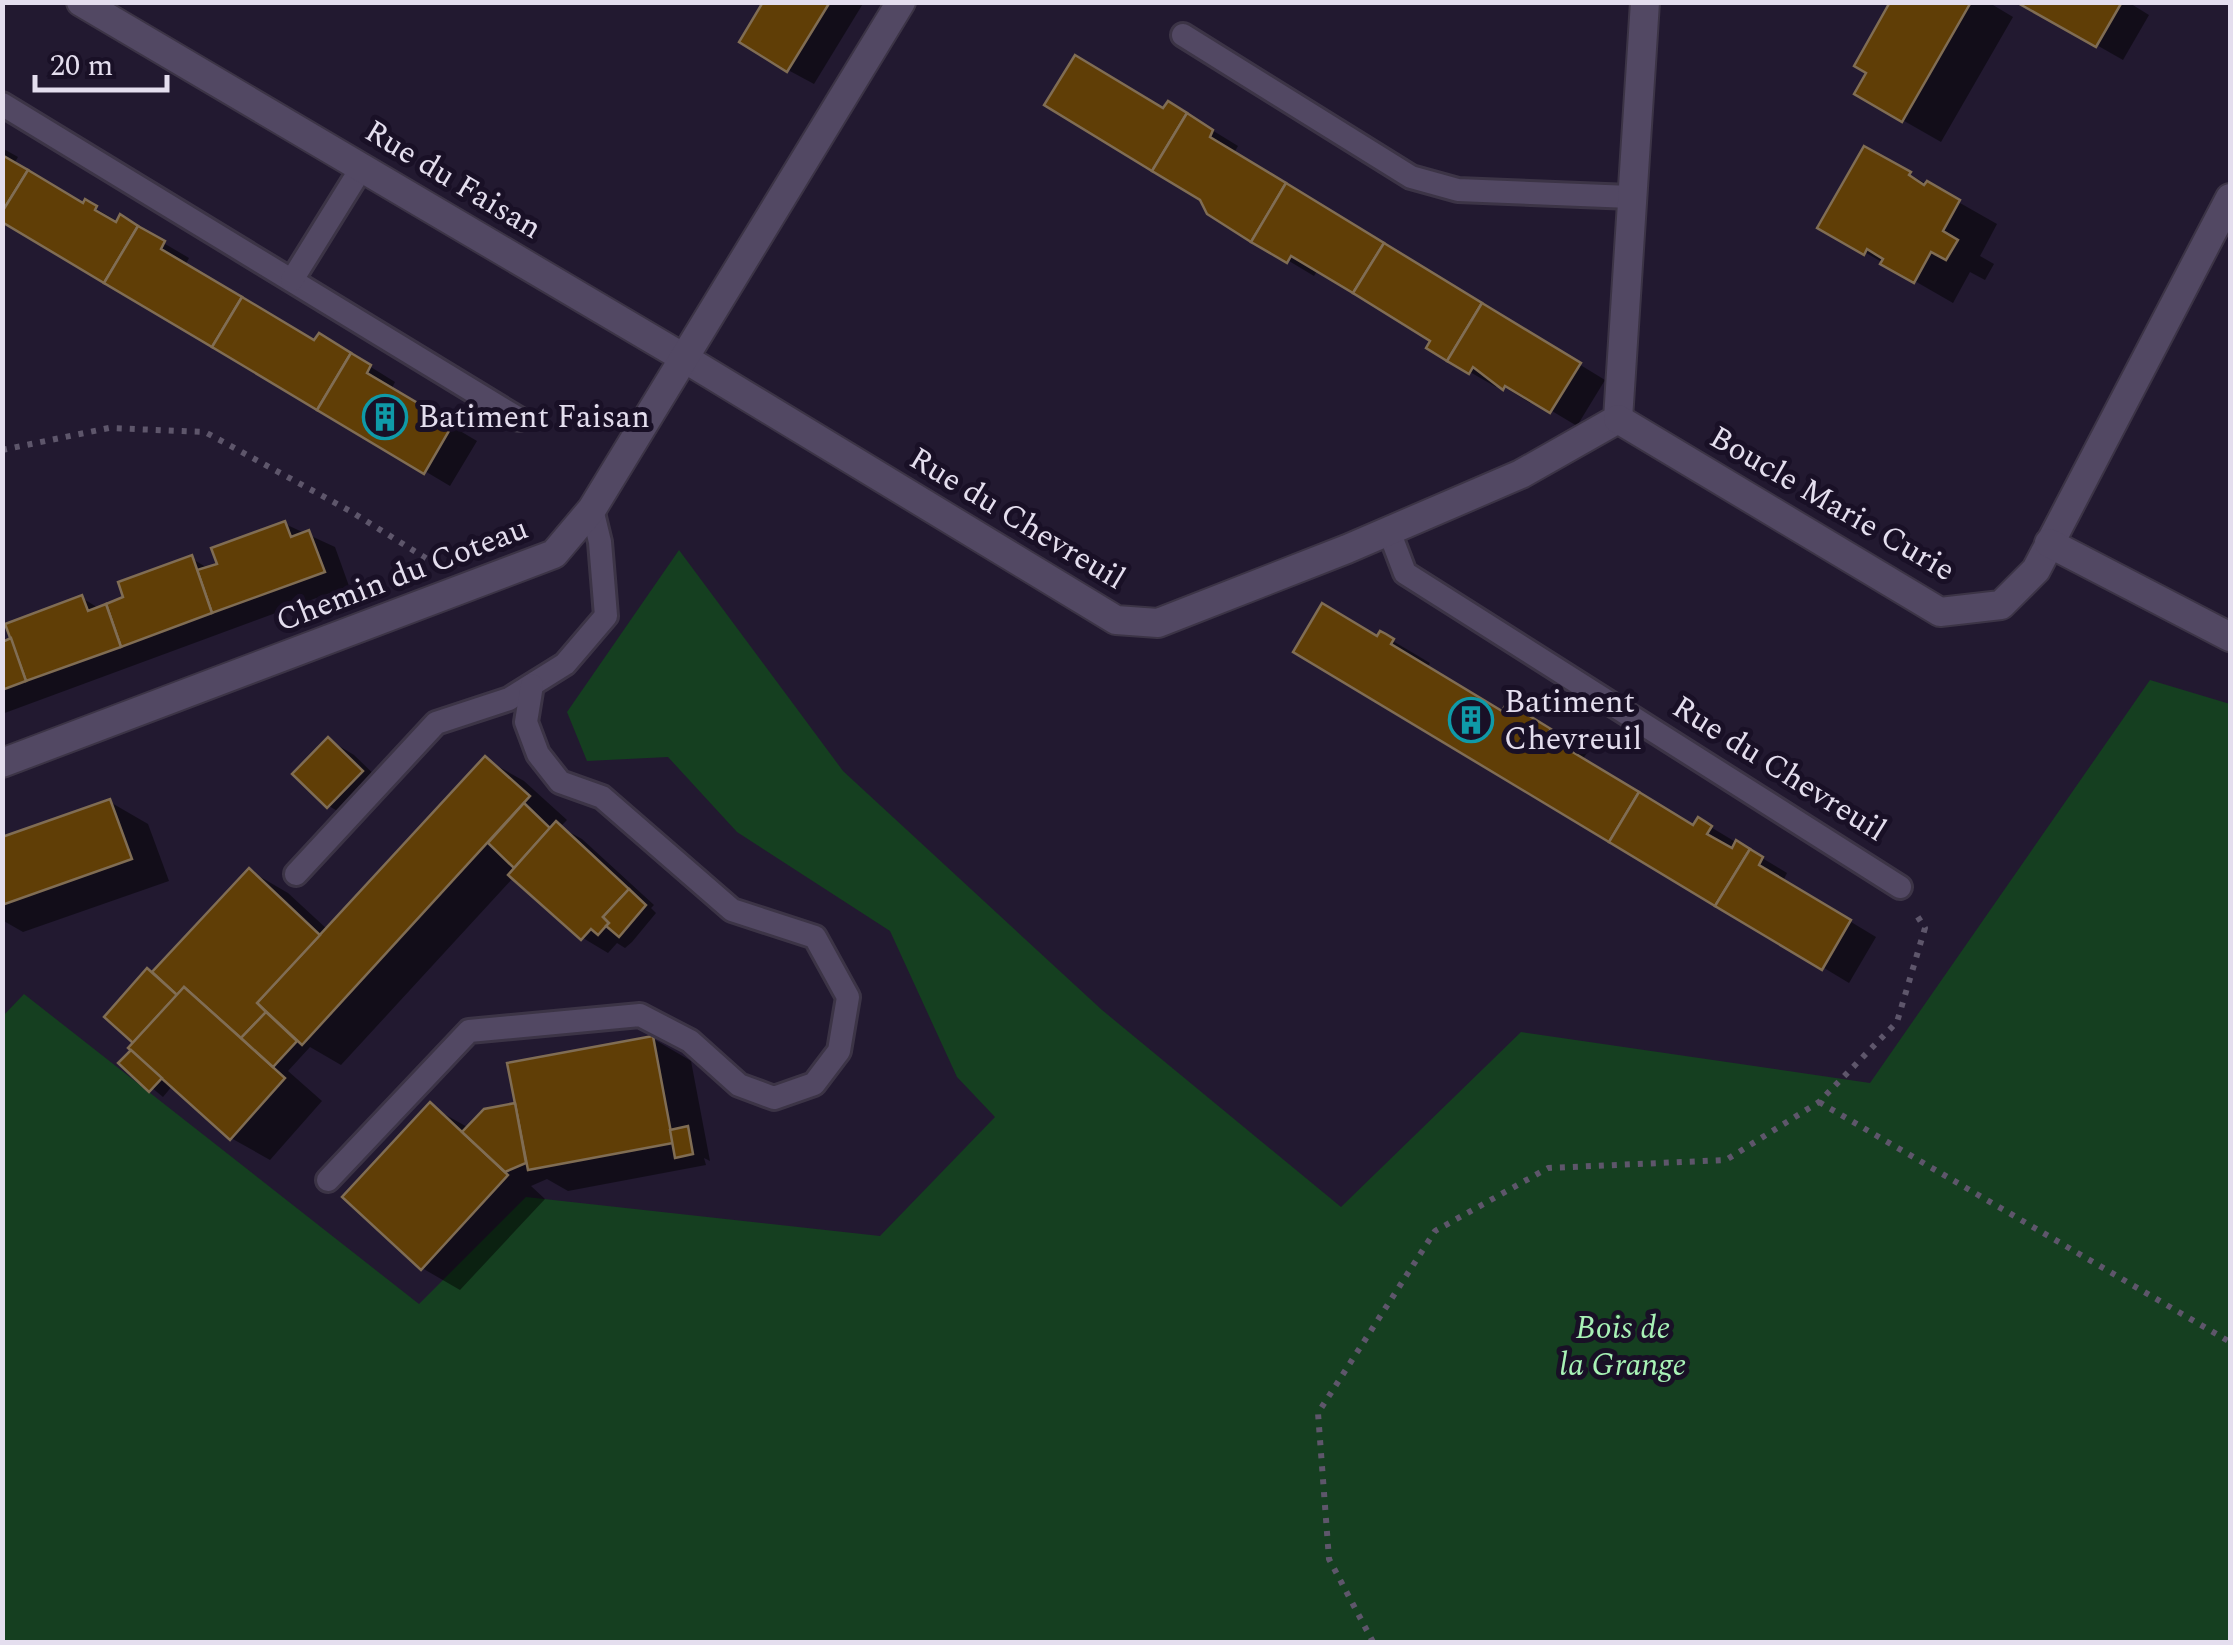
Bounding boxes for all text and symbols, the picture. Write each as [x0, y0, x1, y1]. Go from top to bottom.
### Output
scale bar [35, 30, 168, 92]
text: 20 m [50, 43, 113, 89]
street label: Rue du Faisan [355, 108, 551, 252]
place label: Batiment Faisan [418, 393, 650, 442]
building icon: Batiment Faisan [362, 394, 408, 440]
street label: Boucle Marie Curie [1700, 414, 1964, 594]
street label: Rue du Chevreuil [899, 435, 1135, 603]
street label: Chemin du Coteau [269, 504, 535, 646]
place label: Batiment Chevreuil [1504, 678, 1642, 764]
street label: Rue du Chevreuil [1662, 683, 1896, 855]
building icon: Batiment Chevreuil [1448, 697, 1494, 743]
park label: Bois de la Grange [1559, 1304, 1687, 1390]

